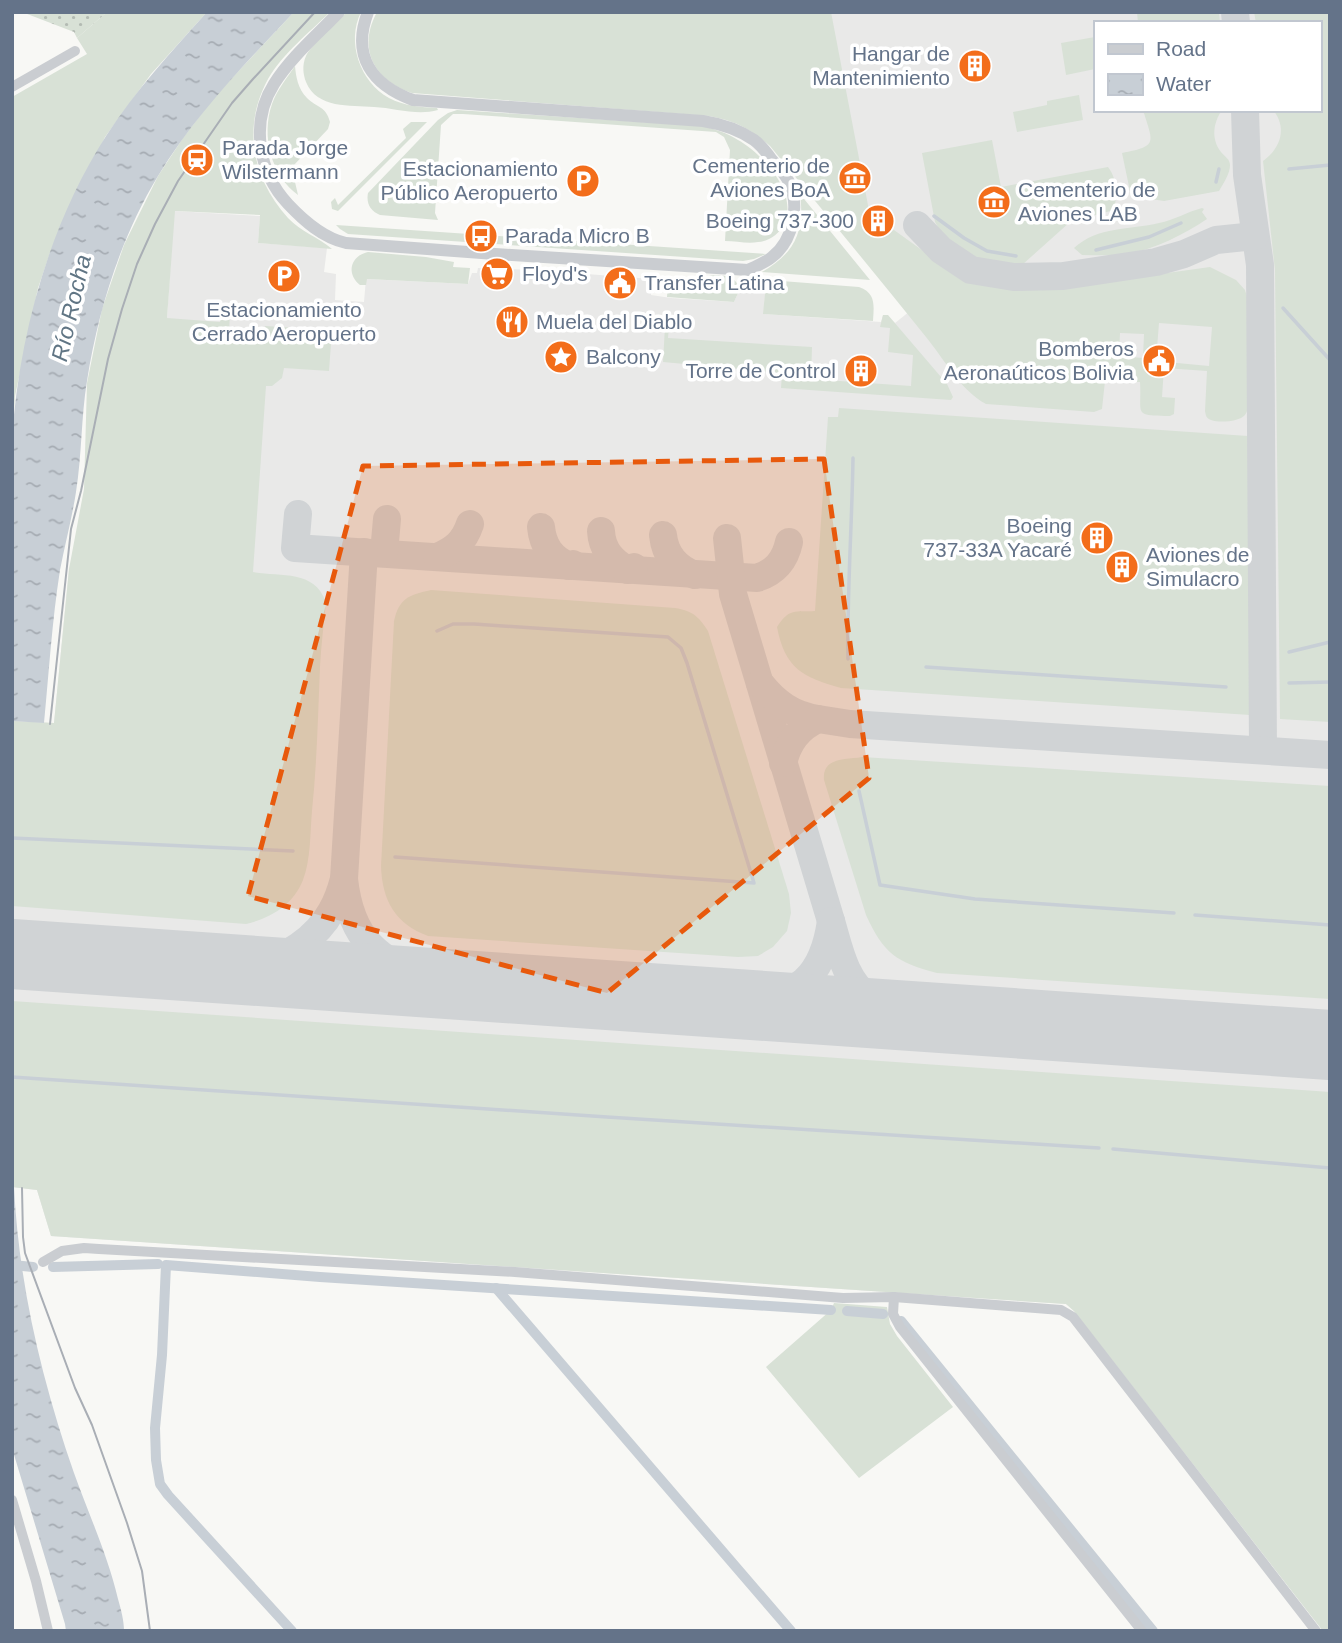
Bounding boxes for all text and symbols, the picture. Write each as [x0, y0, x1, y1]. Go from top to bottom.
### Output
legend [1094, 21, 1321, 112]
text: Road [1156, 37, 1206, 60]
place label: Hangar de Mantenimiento [812, 42, 950, 89]
building icon: Hangar de Mantenimiento [956, 47, 994, 85]
text: Water [1156, 72, 1211, 95]
place label: Parada Jorge Wilstermann [222, 136, 348, 183]
station icon: Parada Jorge Wilstermann [178, 141, 216, 179]
place label: Cementerio de Aviones BoA [692, 154, 830, 201]
place label: Estacionamiento Público Aeropuerto [381, 157, 558, 204]
museum icon: Cementerio de Aviones BoA [836, 159, 874, 197]
parking icon: Estacionamiento Público Aeropuerto [564, 162, 602, 200]
place label: Cementerio de Aviones LAB [1018, 178, 1156, 225]
museum icon: Cementerio de Aviones LAB [975, 183, 1013, 221]
building icon: Boeing 737-300 [859, 202, 897, 240]
place label: Boeing 737-300 [706, 209, 854, 232]
bus stop icon: Parada Micro B [462, 217, 500, 255]
place label: Parada Micro B [505, 224, 650, 247]
water label: Río Rocha [46, 252, 96, 364]
supermarket icon: Floyd's [478, 255, 516, 293]
parking icon: Estacionamiento Cerrado Aeropuerto [265, 257, 303, 295]
place label: Floyd's [522, 262, 588, 285]
public building icon: Transfer Latina [601, 264, 639, 302]
place label: Transfer Latina [644, 271, 785, 294]
place label: Estacionamiento Cerrado Aeropuerto [192, 298, 376, 345]
restaurant icon: Muela del Diablo [493, 303, 531, 341]
place label: Muela del Diablo [536, 310, 692, 333]
place label: Bomberos Aeronaúticos Bolivia [944, 337, 1134, 384]
place icon: Balcony [542, 338, 580, 376]
public building icon: Bomberos Aeronaúticos Bolivia [1140, 342, 1178, 380]
place label: Balcony [586, 345, 661, 368]
building icon: Torre de Control [842, 352, 880, 390]
place label: Torre de Control [685, 359, 836, 382]
place label: Boeing 737-33A Yacaré [923, 514, 1072, 561]
building icon: Boeing 737-33A Yacaré [1078, 519, 1116, 557]
place label: Aviones de Simulacro [1146, 543, 1250, 590]
building icon: Aviones de Simulacro [1103, 548, 1141, 586]

